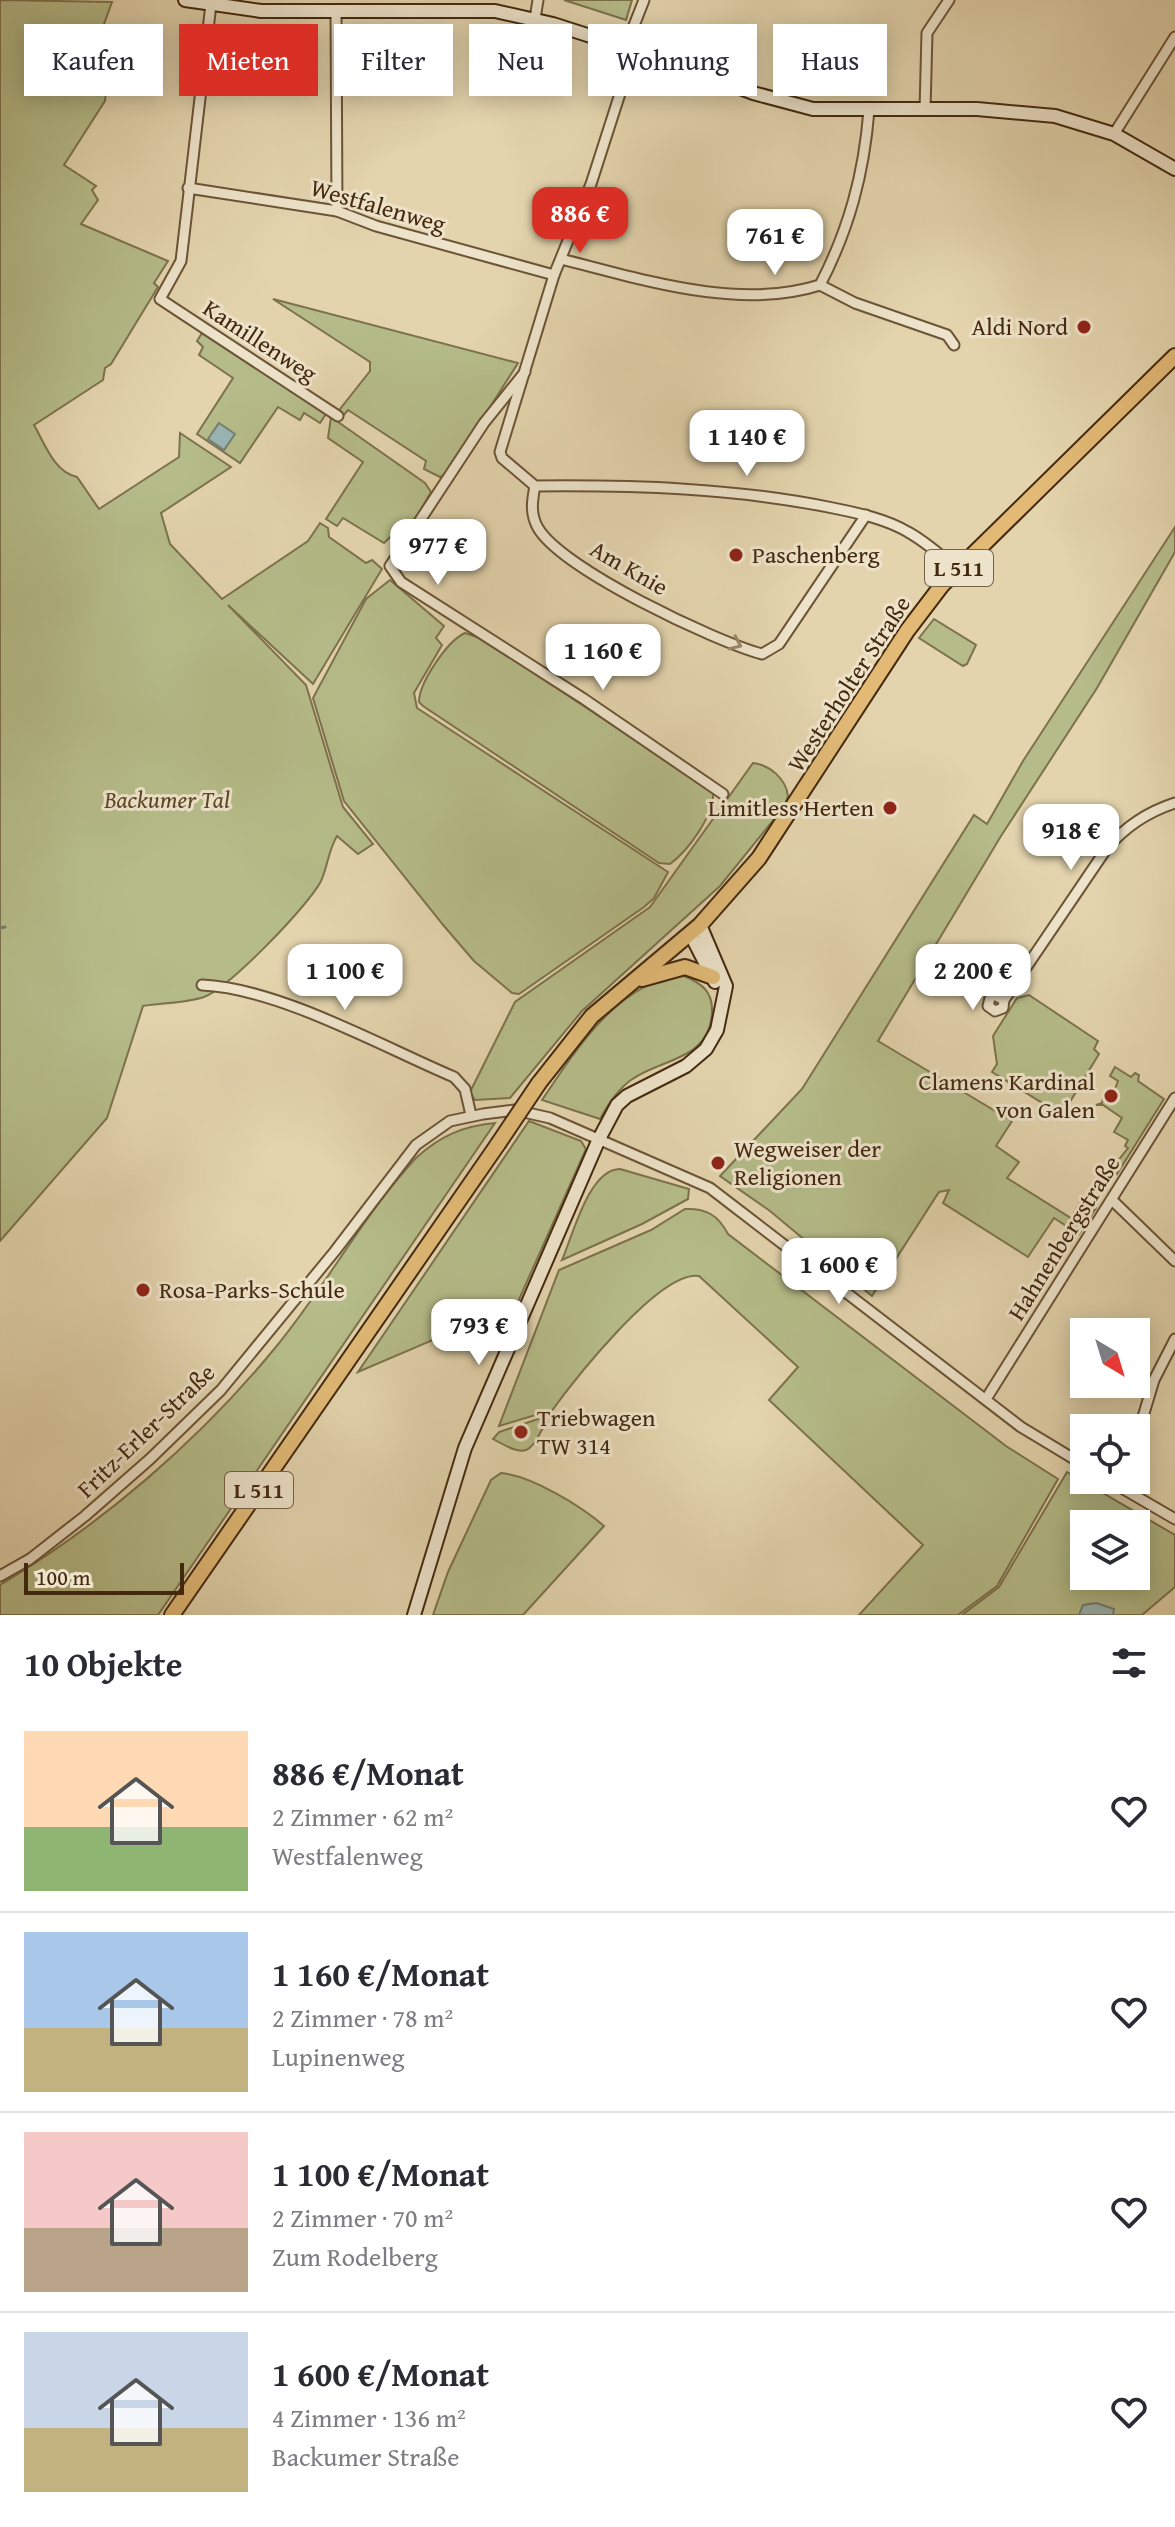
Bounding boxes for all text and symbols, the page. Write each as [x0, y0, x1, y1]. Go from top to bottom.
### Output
chip: Kaufen [24, 24, 163, 96]
chip: Mieten [179, 24, 318, 96]
chip: Filter [334, 24, 453, 96]
chip: Neu [469, 24, 572, 96]
chip: Wohnung [588, 24, 757, 96]
chip: Haus [773, 24, 887, 96]
street label: Westfalenweg [306, 170, 450, 242]
pin: 886 € [524, 187, 636, 255]
text: 886 € [550, 193, 610, 232]
pin: 761 € [719, 209, 831, 277]
text: 761 € [745, 215, 805, 254]
street label: Kamillenweg [196, 291, 324, 391]
place label: Aldi Nord [971, 309, 1068, 344]
marker: Aldi Nord [1075, 318, 1093, 336]
pin: 1 140 € [673, 410, 821, 478]
text: 1 140 € [708, 416, 786, 455]
pin: 977 € [382, 519, 494, 587]
text: 977 € [408, 525, 468, 564]
street label: Am Knie [584, 531, 675, 604]
place label: Paschenberg [752, 537, 880, 572]
marker: Paschenberg [727, 546, 745, 564]
road number: L 511 [925, 550, 993, 586]
street label: Westerholter Straße [778, 589, 919, 779]
pin: 1 160 € [529, 624, 677, 692]
text: 1 160 € [564, 630, 642, 669]
one-way arrow [727, 634, 742, 650]
park label: Backumer Tal [103, 782, 230, 817]
place label: Limitless Herten [708, 790, 875, 825]
marker: Limitless Herten [881, 799, 899, 817]
pin: 918 € [1015, 804, 1127, 872]
text: 918 € [1041, 810, 1101, 849]
pin: 1 100 € [271, 944, 419, 1012]
pin: 2 200 € [899, 944, 1047, 1012]
text: 1 100 € [306, 950, 384, 989]
text: 2 200 € [934, 950, 1012, 989]
place label: Clamens Kardinal von Galen [918, 1064, 1096, 1127]
marker: Clamens Kardinal von Galen [1102, 1087, 1120, 1105]
place label: Wegweiser der Religionen [734, 1131, 881, 1194]
street label: Hahnenbergstraße [999, 1148, 1128, 1327]
marker: Wegweiser der Religionen [709, 1154, 727, 1172]
pin: 1 600 € [765, 1238, 913, 1306]
text: 1 600 € [800, 1244, 878, 1283]
place label: Rosa-Parks-Schule [159, 1272, 345, 1307]
marker: Rosa-Parks-Schule [134, 1281, 152, 1299]
pin: 793 € [423, 1299, 535, 1367]
text: 793 € [449, 1305, 509, 1344]
north arrow [1070, 1318, 1150, 1398]
map controls [1070, 1318, 1150, 1590]
street label: Fritz-Erler-Straße [69, 1355, 223, 1506]
place label: Triebwagen TW 314 [537, 1400, 656, 1463]
button: locate [1070, 1414, 1150, 1494]
marker: Triebwagen TW 314 [512, 1423, 530, 1441]
road number: L 511 [225, 1472, 293, 1508]
button: layers [1070, 1510, 1150, 1590]
scale bar [24, 1559, 184, 1595]
text: 100 m [36, 1561, 91, 1593]
text: 10 Objekte [24, 1639, 182, 1688]
icon: filters [1107, 1641, 1151, 1685]
text: 886 €/Monat [272, 1748, 464, 1797]
icon: home [88, 1763, 184, 1859]
icon: heart [1107, 1789, 1151, 1833]
text: 2 Zimmer · 62 m² [272, 1797, 453, 1836]
text: Westfalenweg [272, 1836, 423, 1875]
text: 1 160 €/Monat [272, 1949, 489, 1998]
icon: home [88, 1964, 184, 2060]
icon: heart [1107, 1990, 1151, 2034]
text: 2 Zimmer · 78 m² [272, 1998, 453, 2037]
text: Lupinenweg [272, 2037, 405, 2076]
text: 1 100 €/Monat [272, 2149, 489, 2198]
icon: home [88, 2164, 184, 2260]
icon: heart [1107, 2190, 1151, 2234]
text: 2 Zimmer · 70 m² [272, 2198, 453, 2237]
text: Zum Rodelberg [272, 2237, 438, 2276]
text: 1 600 €/Monat [272, 2349, 489, 2398]
icon: home [88, 2364, 184, 2460]
icon: heart [1107, 2390, 1151, 2434]
text: 4 Zimmer · 136 m² [272, 2398, 466, 2437]
text: Backumer Straße [272, 2437, 459, 2476]

